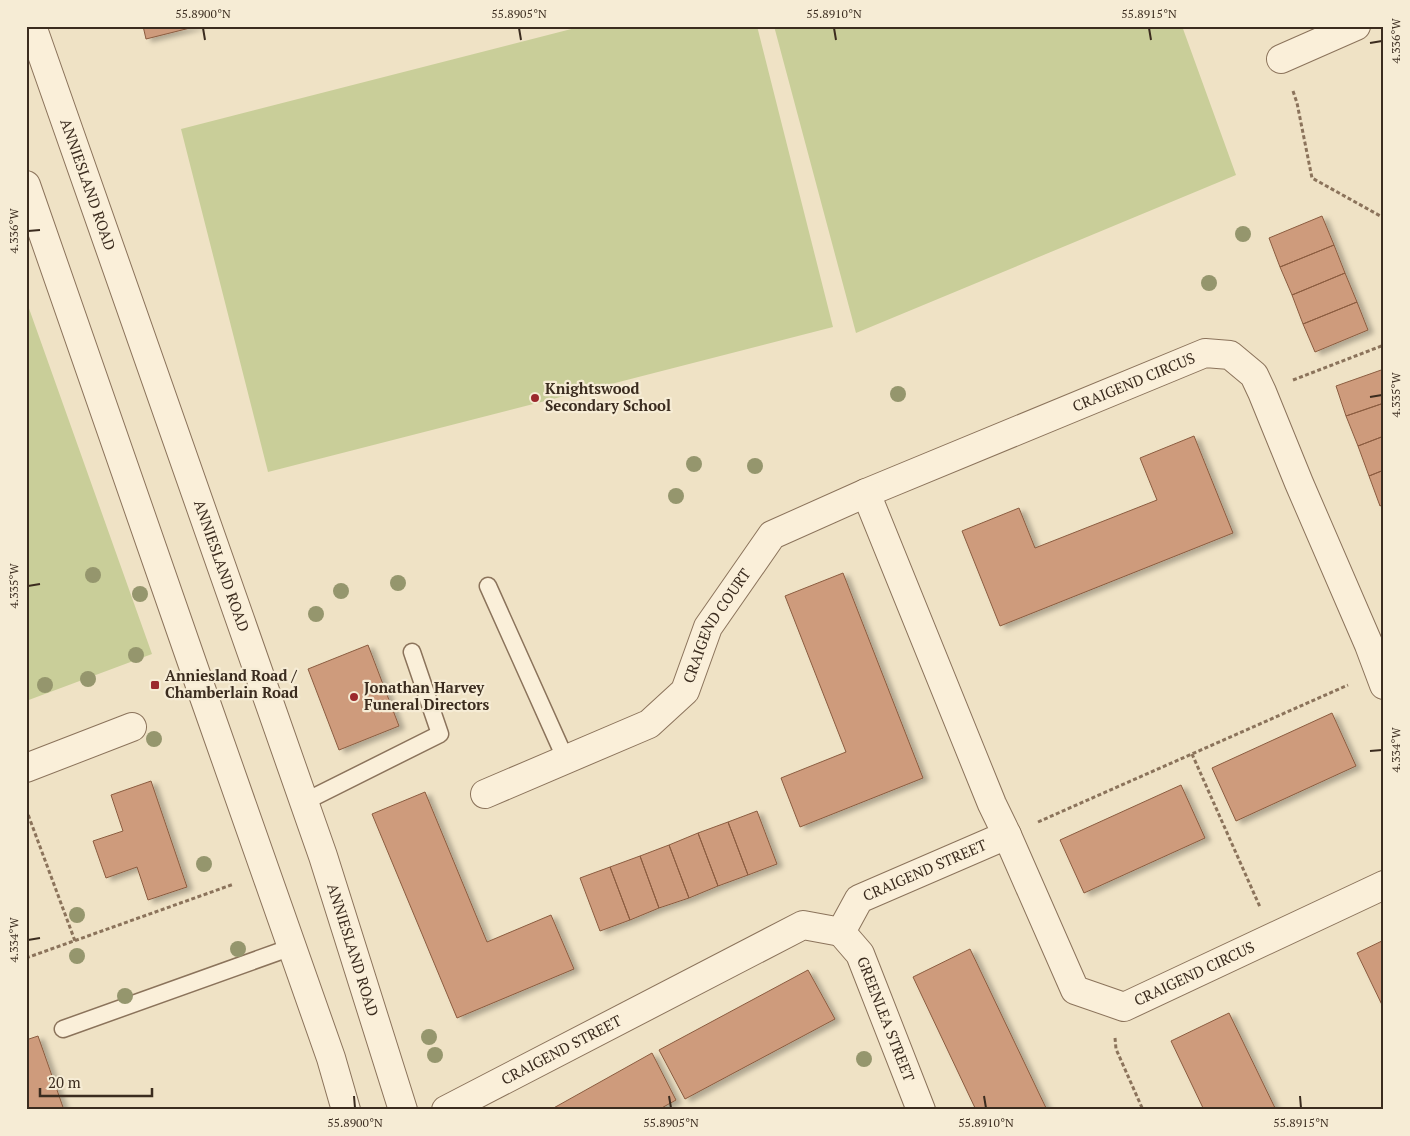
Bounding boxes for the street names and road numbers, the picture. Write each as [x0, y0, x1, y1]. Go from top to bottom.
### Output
street label: ANNIESLAND ROAD [56, 116, 121, 253]
street label: CRAIGEND CIRCUS [1069, 347, 1198, 416]
street label: ANNIESLAND ROAD [190, 497, 255, 634]
street label: CRAIGEND COURT [678, 564, 755, 686]
street label: CRAIGEND STREET [859, 834, 989, 905]
street label: ANNIESLAND ROAD [323, 881, 384, 1019]
street label: CRAIGEND CIRCUS [1131, 936, 1258, 1010]
street label: GREENLEA STREET [853, 953, 920, 1084]
street label: CRAIGEND STREET [497, 1010, 625, 1089]

